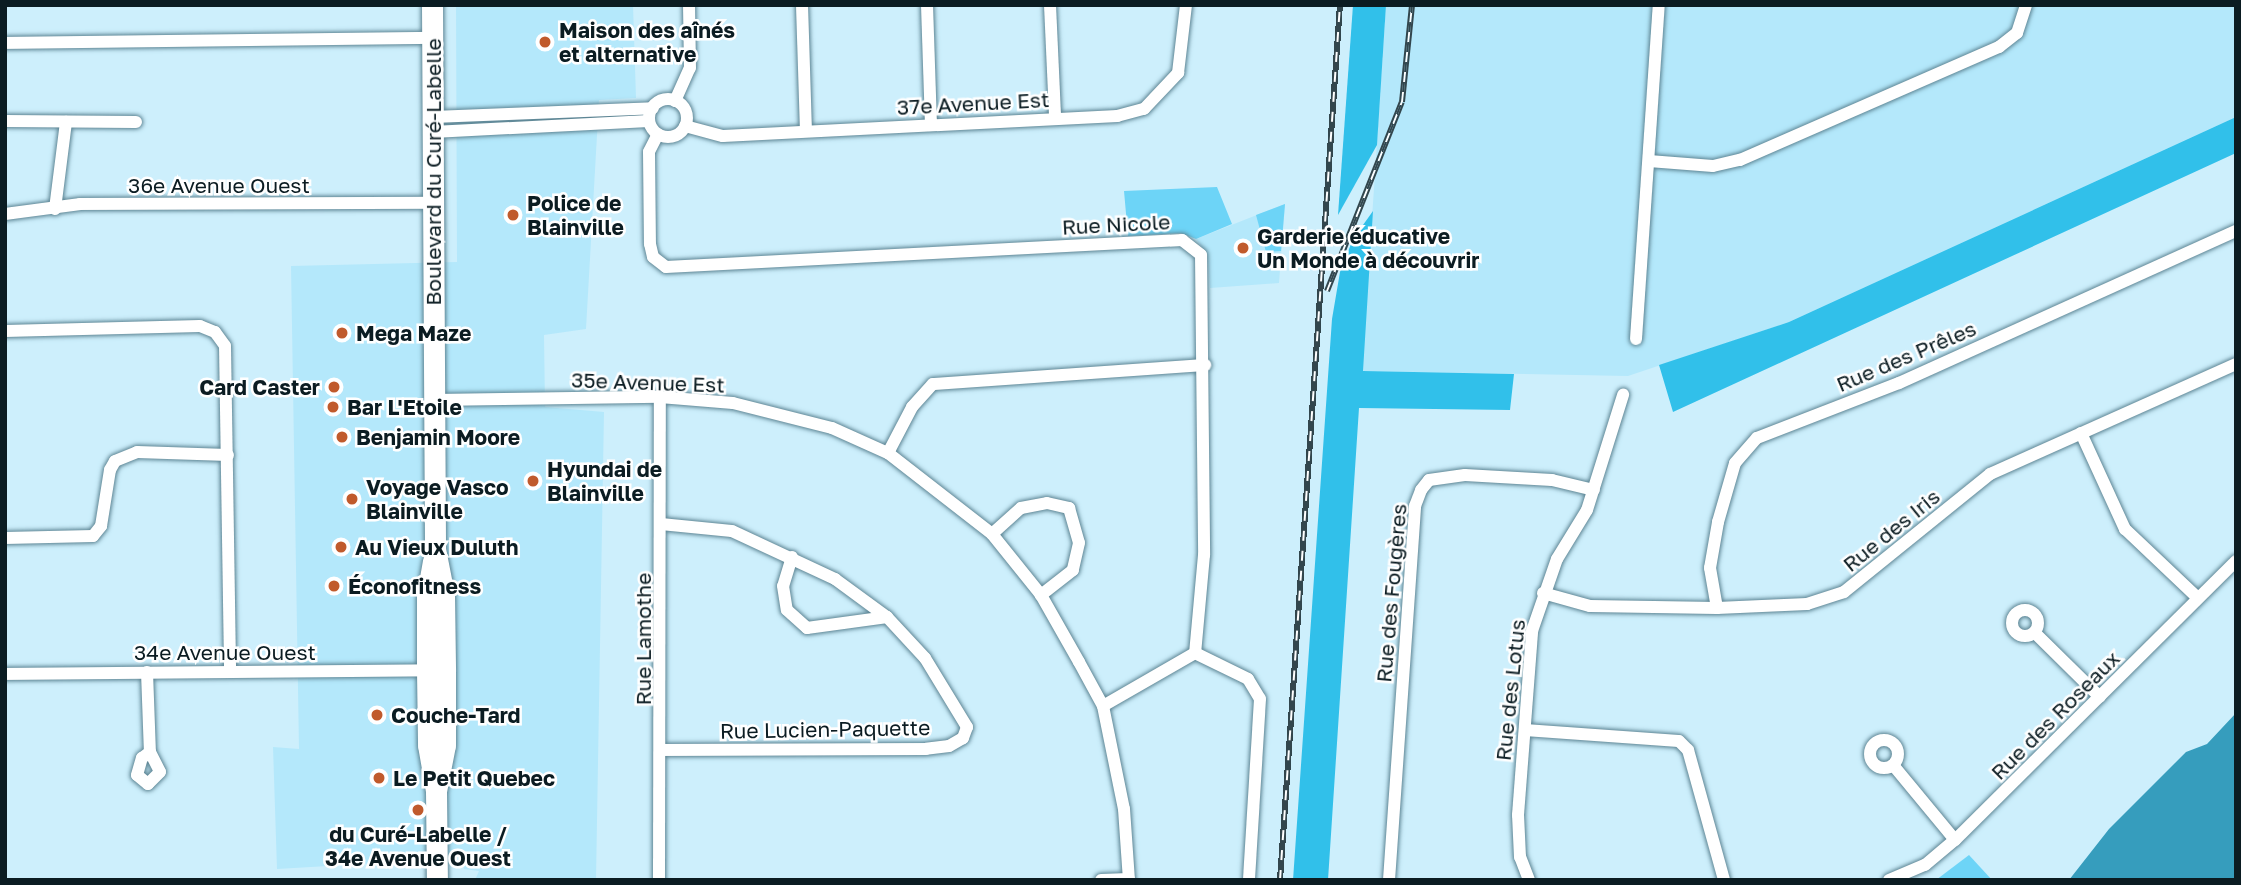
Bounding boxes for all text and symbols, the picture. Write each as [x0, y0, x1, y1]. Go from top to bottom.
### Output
place label: Maison des aînés et alternative [559, 17, 735, 67]
marker: Maison des aînés et alternative [537, 34, 553, 50]
street label: Boulevard du Curé-Labelle [420, 38, 446, 306]
street label: 37e Avenue Est [896, 86, 1050, 120]
street label: 36e Avenue Ouest [128, 172, 310, 198]
place label: Police de Blainville [527, 190, 624, 240]
marker: Police de Blainville [505, 207, 521, 223]
street label: Rue Nicole [1061, 209, 1171, 239]
place label: Garderie éducative Un Monde à découvrir [1257, 223, 1479, 273]
marker: Garderie éducative Un Monde à découvrir [1235, 240, 1251, 256]
street label: Rue des Prêles [1832, 315, 1980, 397]
place label: Mega Maze [356, 320, 471, 346]
marker: Mega Maze [334, 325, 350, 341]
street label: 35e Avenue Est [571, 367, 725, 397]
place label: Card Caster [199, 374, 320, 400]
marker: Card Caster [326, 379, 342, 395]
place label: Bar L'Etoile [347, 394, 462, 420]
marker: Bar L'Etoile [325, 399, 341, 415]
place label: Benjamin Moore [356, 424, 520, 450]
marker: Benjamin Moore [334, 429, 350, 445]
place label: Hyundai de Blainville [547, 456, 662, 506]
marker: Hyundai de Blainville [525, 473, 541, 489]
place label: Voyage Vasco Blainville [366, 474, 509, 524]
street label: Rue des Iris [1838, 483, 1944, 577]
marker: Voyage Vasco Blainville [344, 491, 360, 507]
street label: Rue des Fougères [1371, 503, 1411, 683]
place label: Au Vieux Duluth [355, 534, 518, 560]
marker: Au Vieux Duluth [333, 539, 349, 555]
place label: Éconofitness [348, 573, 481, 599]
street label: Rue Lamothe [630, 573, 656, 705]
marker: Éconofitness [326, 578, 342, 594]
street label: Rue des Lotus [1490, 618, 1530, 762]
street label: 34e Avenue Ouest [134, 639, 316, 665]
street label: Rue des Roseaux [1985, 645, 2125, 785]
place label: Couche-Tard [391, 702, 521, 728]
marker: Couche-Tard [369, 707, 385, 723]
street label: Rue Lucien-Paquette [720, 715, 930, 743]
place label: Le Petit Quebec [393, 765, 555, 791]
marker: Le Petit Quebec [371, 770, 387, 786]
marker: du Curé-Labelle / 34e Avenue Ouest [410, 802, 426, 818]
place label: du Curé-Labelle / 34e Avenue Ouest [325, 821, 511, 871]

